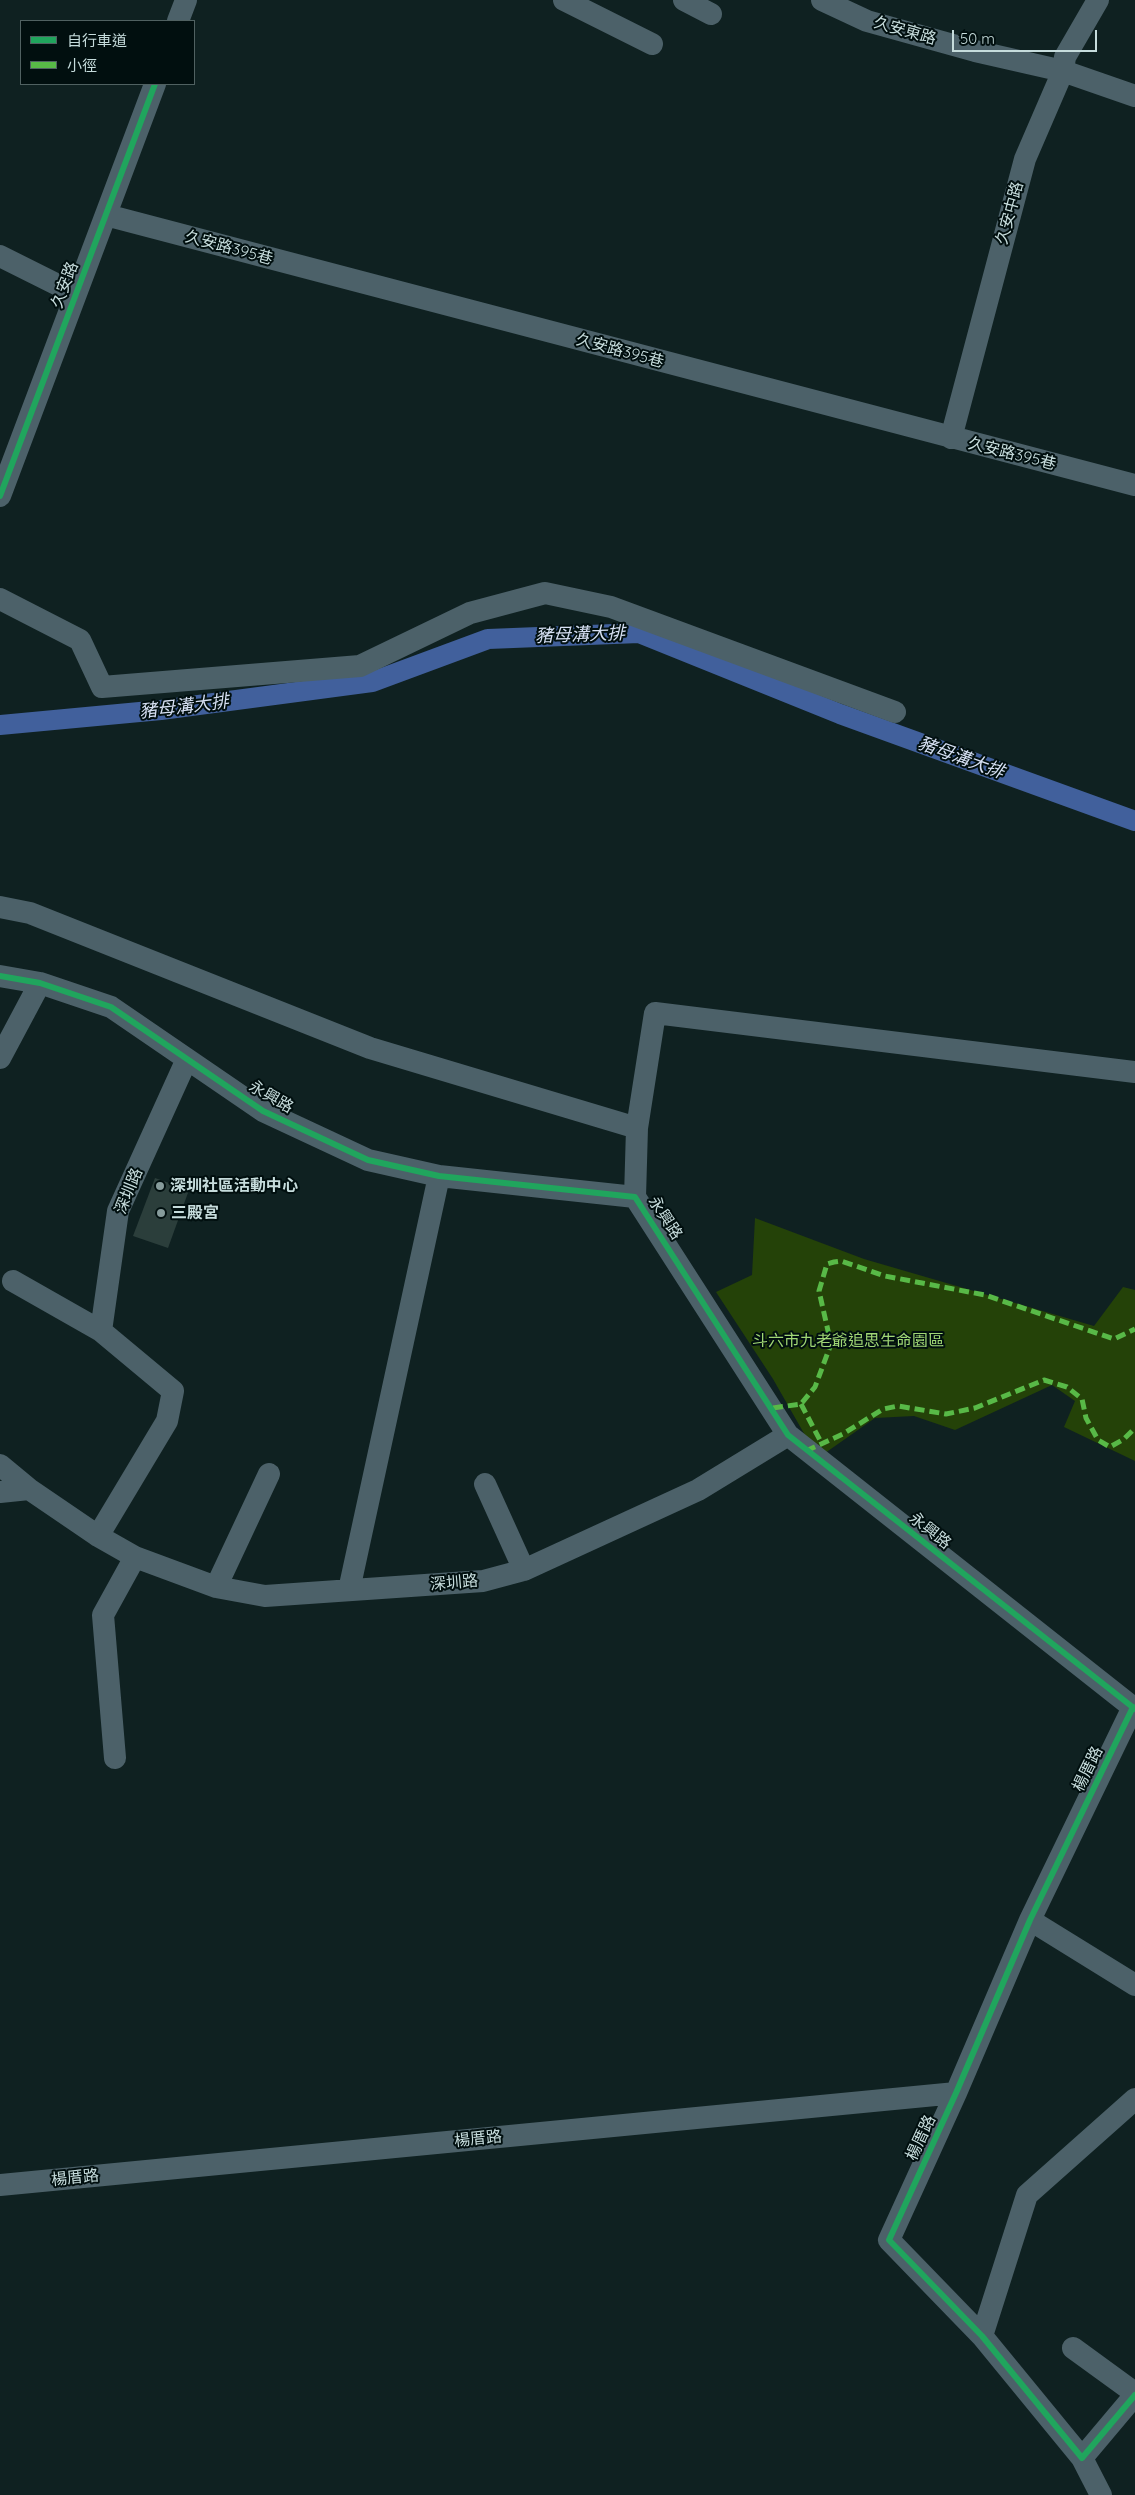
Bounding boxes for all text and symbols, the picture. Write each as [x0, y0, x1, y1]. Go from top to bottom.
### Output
street label: 久安東路 [872, 13, 938, 49]
legend [20, 20, 195, 85]
scale bar [955, 20, 1100, 52]
text: 50 m [960, 29, 995, 48]
text: 自行車道 [67, 31, 127, 50]
text: 小徑 [67, 56, 97, 75]
street label: 久安中路 [992, 180, 1028, 246]
street label: 久安路395巷 [183, 227, 275, 269]
street label: 久安路 [47, 259, 83, 311]
street label: 久安路395巷 [574, 330, 666, 372]
street label: 久安路395巷 [966, 434, 1058, 474]
water label: 豬母溝大排 [535, 623, 625, 647]
water label: 豬母溝大排 [138, 691, 230, 723]
water label: 豬母溝大排 [915, 732, 1007, 784]
street label: 永興路 [245, 1077, 297, 1117]
street label: 深圳路 [111, 1165, 147, 1217]
place label: 深圳社區活動中心 [170, 1176, 298, 1196]
marker: 深圳社區活動中心 [154, 1180, 166, 1192]
street label: 永興路 [644, 1193, 686, 1243]
place label: 三殿宮 [171, 1203, 219, 1223]
marker: 三殿宮 [155, 1207, 167, 1219]
park label: 斗六市九老爺追思生命園區 [752, 1331, 944, 1351]
street label: 永興路 [905, 1509, 955, 1553]
street label: 深圳路 [429, 1571, 479, 1595]
street label: 楊厝路 [1069, 1743, 1107, 1795]
street label: 楊厝路 [902, 2112, 940, 2164]
street label: 楊厝路 [453, 2127, 503, 2151]
street label: 楊厝路 [50, 2166, 100, 2190]

